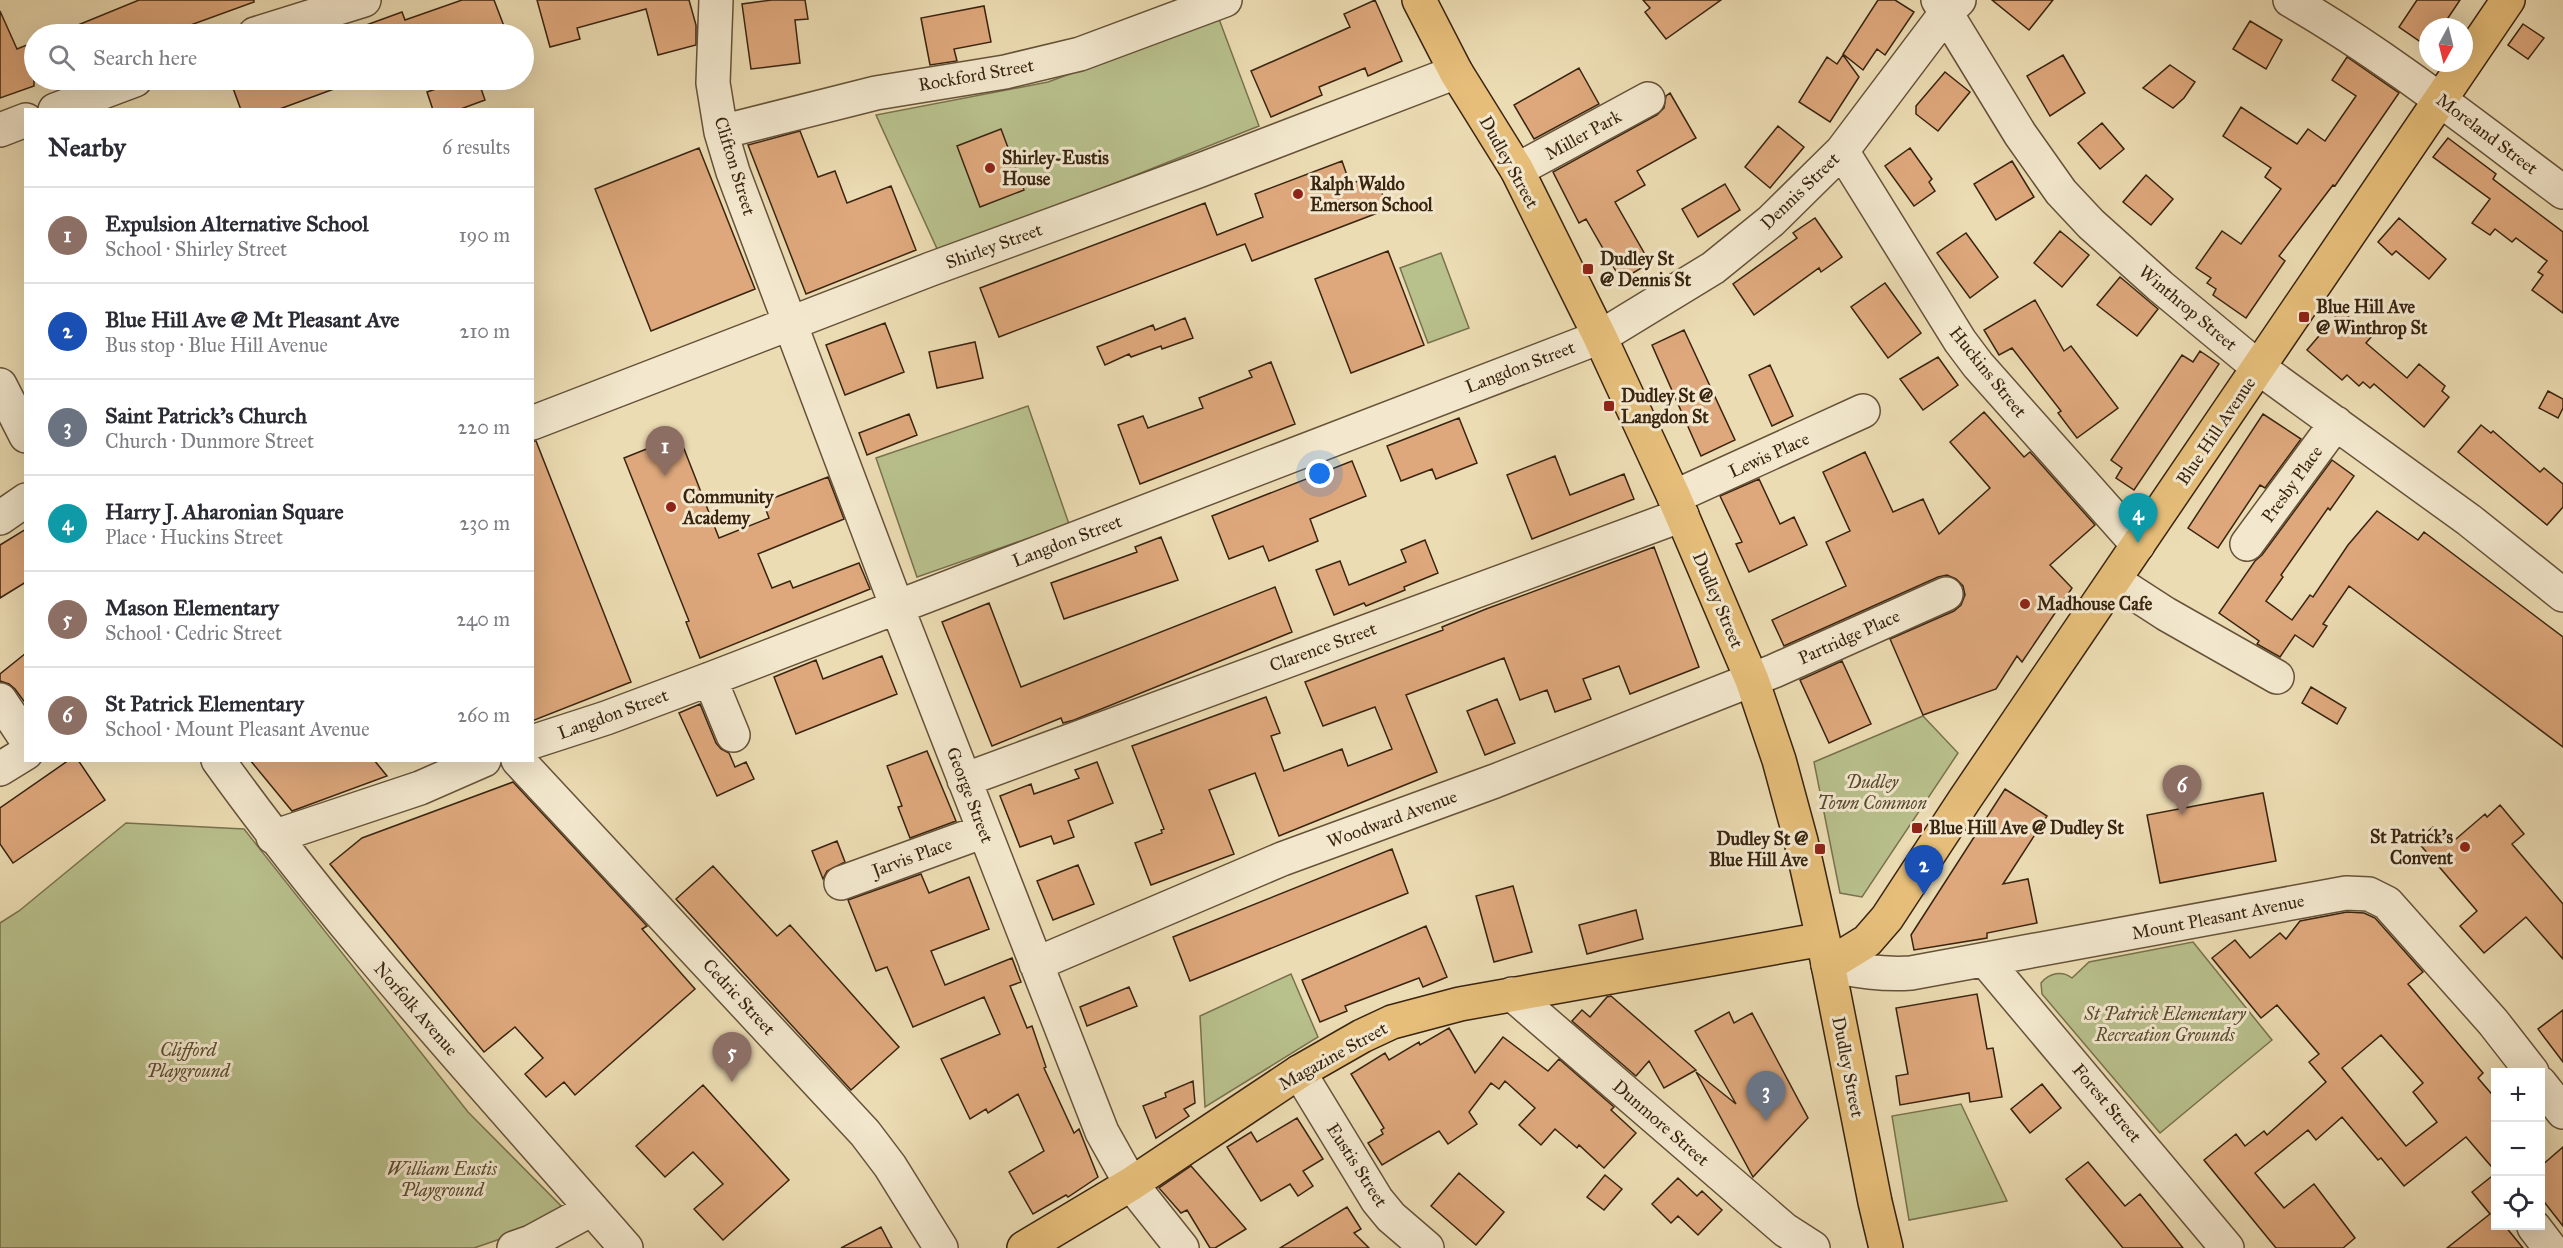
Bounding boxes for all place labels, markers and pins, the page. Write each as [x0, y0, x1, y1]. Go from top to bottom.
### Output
place label: Shirley-Eustis House [1002, 147, 1109, 190]
marker: Shirley-Eustis House [983, 161, 997, 175]
place label: Ralph Waldo Emerson School [1310, 173, 1434, 216]
marker: Ralph Waldo Emerson School [1291, 187, 1305, 201]
place label: Dudley St @ Dennis St [1600, 248, 1692, 291]
marker: Dudley St @ Dennis St [1581, 262, 1595, 276]
place label: Blue Hill Ave @ Winthrop St [2316, 296, 2428, 340]
marker: Blue Hill Ave @ Winthrop St [2297, 310, 2311, 324]
place label: Dudley St @ Langdon St [1621, 385, 1713, 429]
marker: Dudley St @ Langdon St [1602, 399, 1616, 413]
pin: 1 [646, 426, 684, 476]
place label: Community Academy [682, 486, 775, 530]
pin: 4 [2118, 494, 2158, 543]
marker: Community Academy [664, 500, 678, 514]
place label: Madhouse Cafe [2037, 593, 2153, 615]
marker: Madhouse Cafe [2018, 597, 2032, 611]
pin: 6 [2162, 766, 2202, 815]
place label: Blue Hill Ave @ Dudley St [1929, 817, 2124, 840]
marker: Blue Hill Ave @ Dudley St [1910, 821, 1924, 835]
place label: St Patrick's Convent [2370, 826, 2454, 869]
place label: Dudley St @ Blue Hill Ave [1709, 828, 1808, 871]
marker: St Patrick's Convent [2458, 840, 2472, 854]
marker: Dudley St @ Blue Hill Ave [1813, 842, 1827, 856]
pin: 2 [1904, 846, 1944, 895]
pin: 5 [712, 1032, 752, 1082]
pin: 3 [1746, 1072, 1786, 1121]

